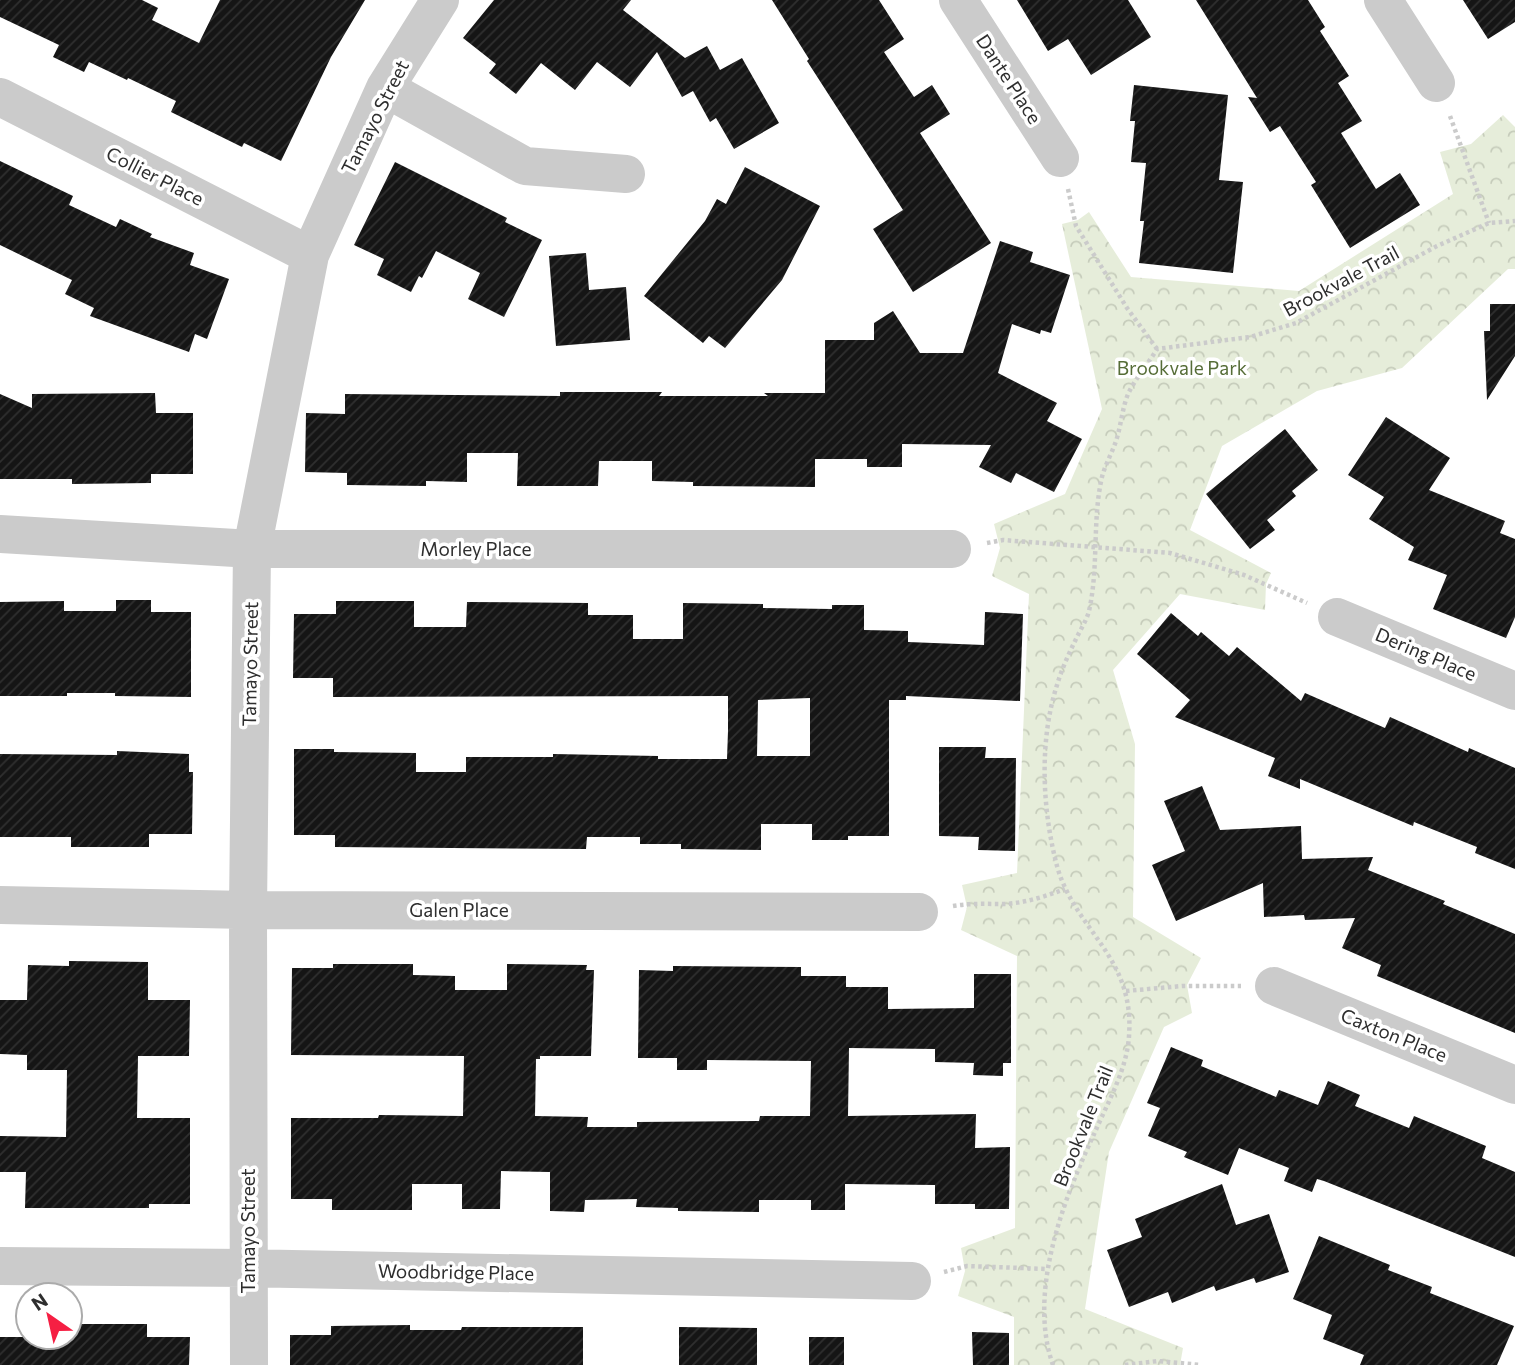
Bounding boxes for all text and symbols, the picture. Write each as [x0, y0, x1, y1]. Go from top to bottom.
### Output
street label: Dante Place [972, 30, 1047, 128]
street label: Tamayo Street [336, 56, 413, 178]
street label: Collier Place [103, 141, 208, 210]
street label: Brookvale Trail [1279, 240, 1403, 321]
park label: Brookvale Park [1117, 356, 1247, 379]
street label: Morley Place [420, 537, 532, 560]
street label: Tamayo Street [237, 601, 262, 727]
street label: Dering Place [1372, 622, 1480, 685]
street label: Galen Place [409, 898, 509, 921]
street label: Caxton Place [1338, 1003, 1451, 1066]
street label: Brookvale Trail [1048, 1062, 1117, 1190]
street label: Tamayo Street [236, 1168, 259, 1293]
street label: Woodbridge Place [378, 1259, 534, 1284]
north arrow [14, 1281, 84, 1351]
text: N [27, 1288, 52, 1315]

